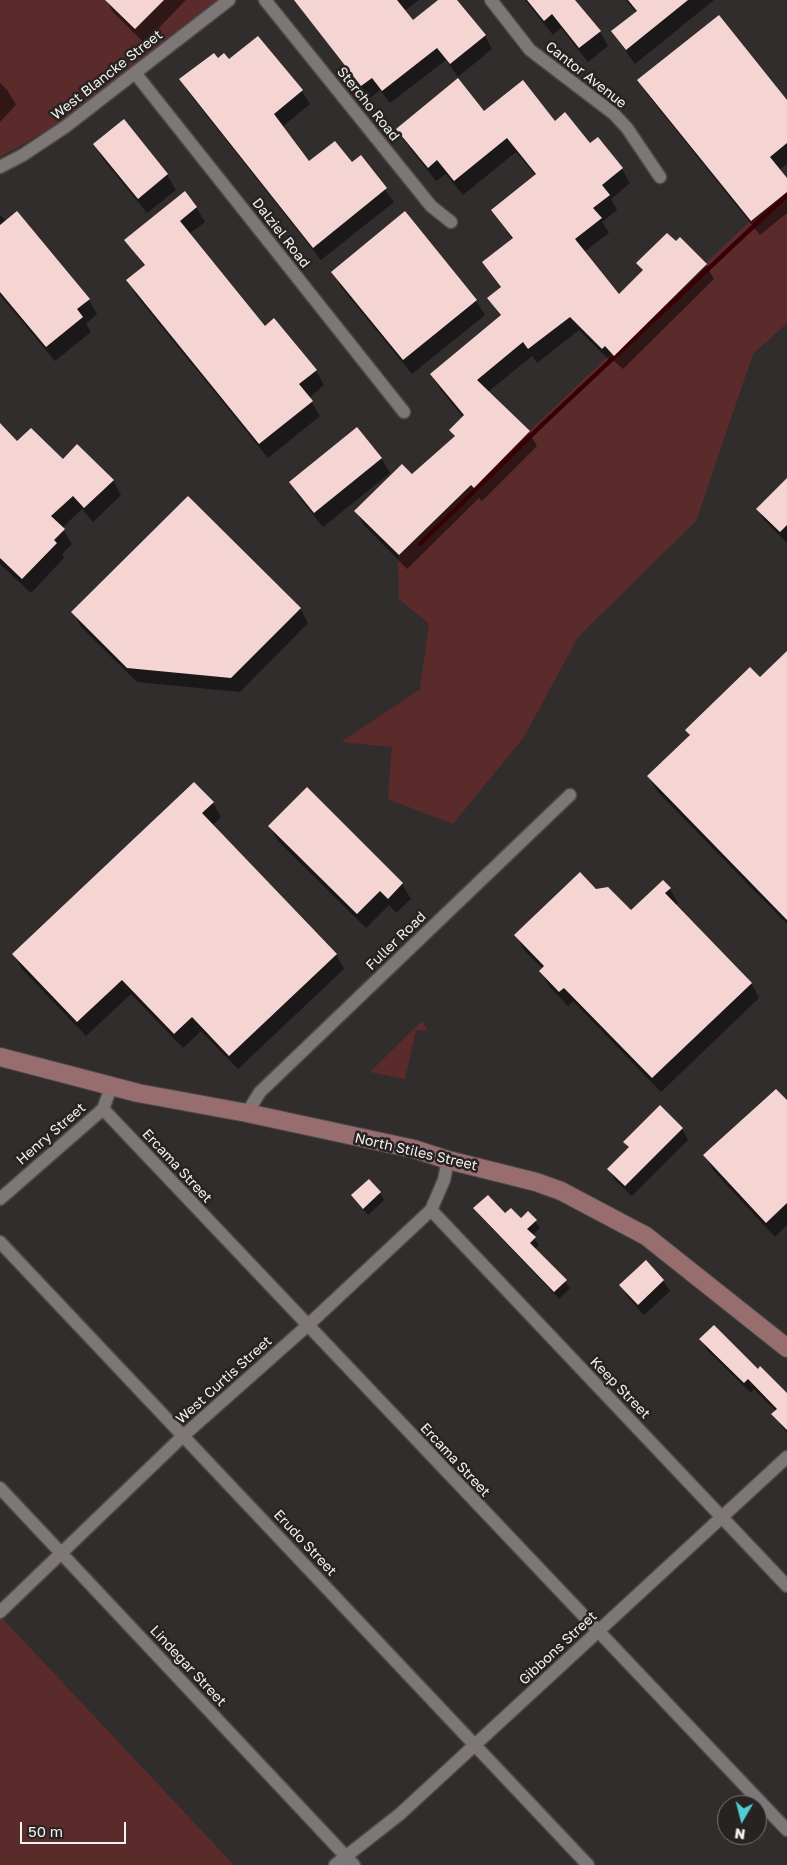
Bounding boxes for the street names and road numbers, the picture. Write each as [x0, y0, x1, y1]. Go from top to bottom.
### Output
street label: West Blancke Street [48, 26, 166, 124]
street label: Cantor Avenue [542, 38, 630, 112]
street label: Stercho Road [333, 64, 403, 144]
street label: Dalziel Road [249, 195, 313, 271]
street label: Fuller Road [362, 908, 430, 974]
street label: Henry Street [13, 1099, 89, 1169]
street label: Ercama Street [139, 1126, 215, 1206]
street label: North Stiles Street [353, 1130, 479, 1174]
street label: West Curtis Street [173, 1333, 275, 1427]
street label: Keep Street [586, 1354, 654, 1422]
street label: Ercama Street [417, 1420, 493, 1500]
street label: Erudo Street [270, 1506, 340, 1580]
street label: Gibbons Street [516, 1608, 600, 1688]
street label: Lindegar Street [146, 1622, 230, 1710]

